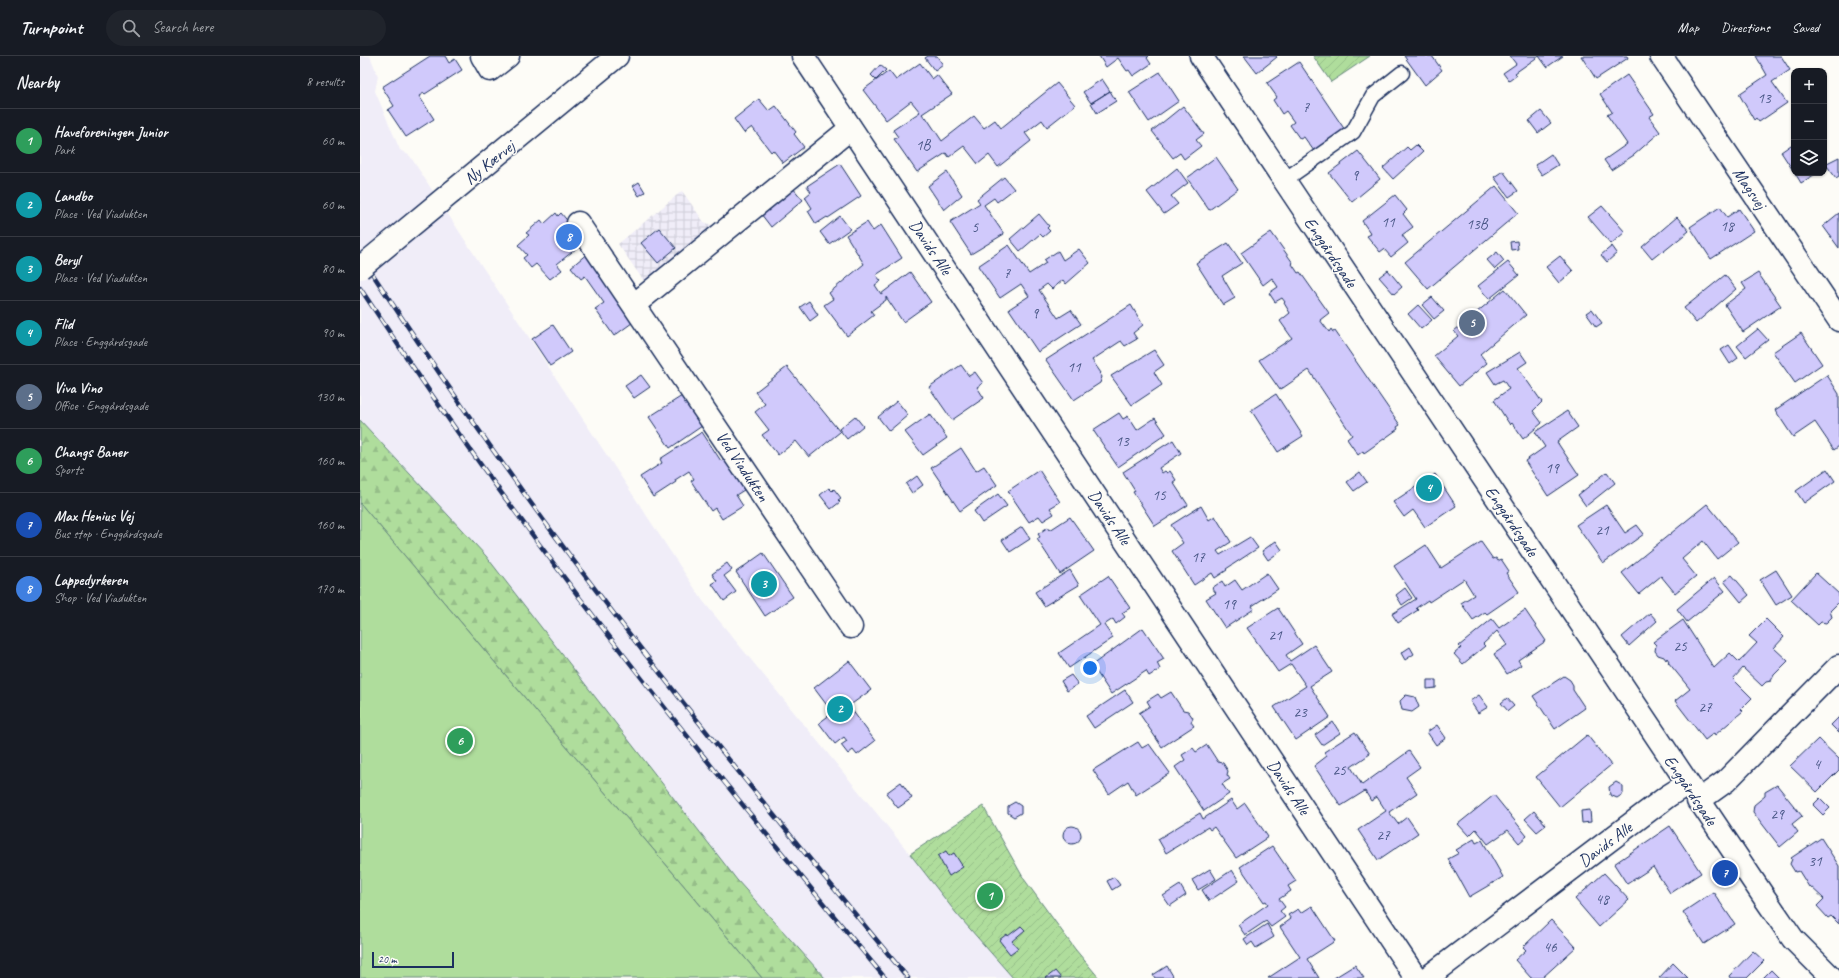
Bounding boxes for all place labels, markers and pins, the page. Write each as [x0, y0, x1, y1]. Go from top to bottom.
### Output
pin: 8 [556, 222, 582, 252]
pin: 5 [1459, 308, 1485, 338]
pin: 4 [1416, 473, 1442, 503]
pin: 3 [751, 569, 777, 599]
pin: 2 [827, 694, 853, 724]
pin: 6 [447, 726, 473, 756]
pin: 7 [1712, 858, 1738, 888]
pin: 1 [977, 881, 1003, 911]

